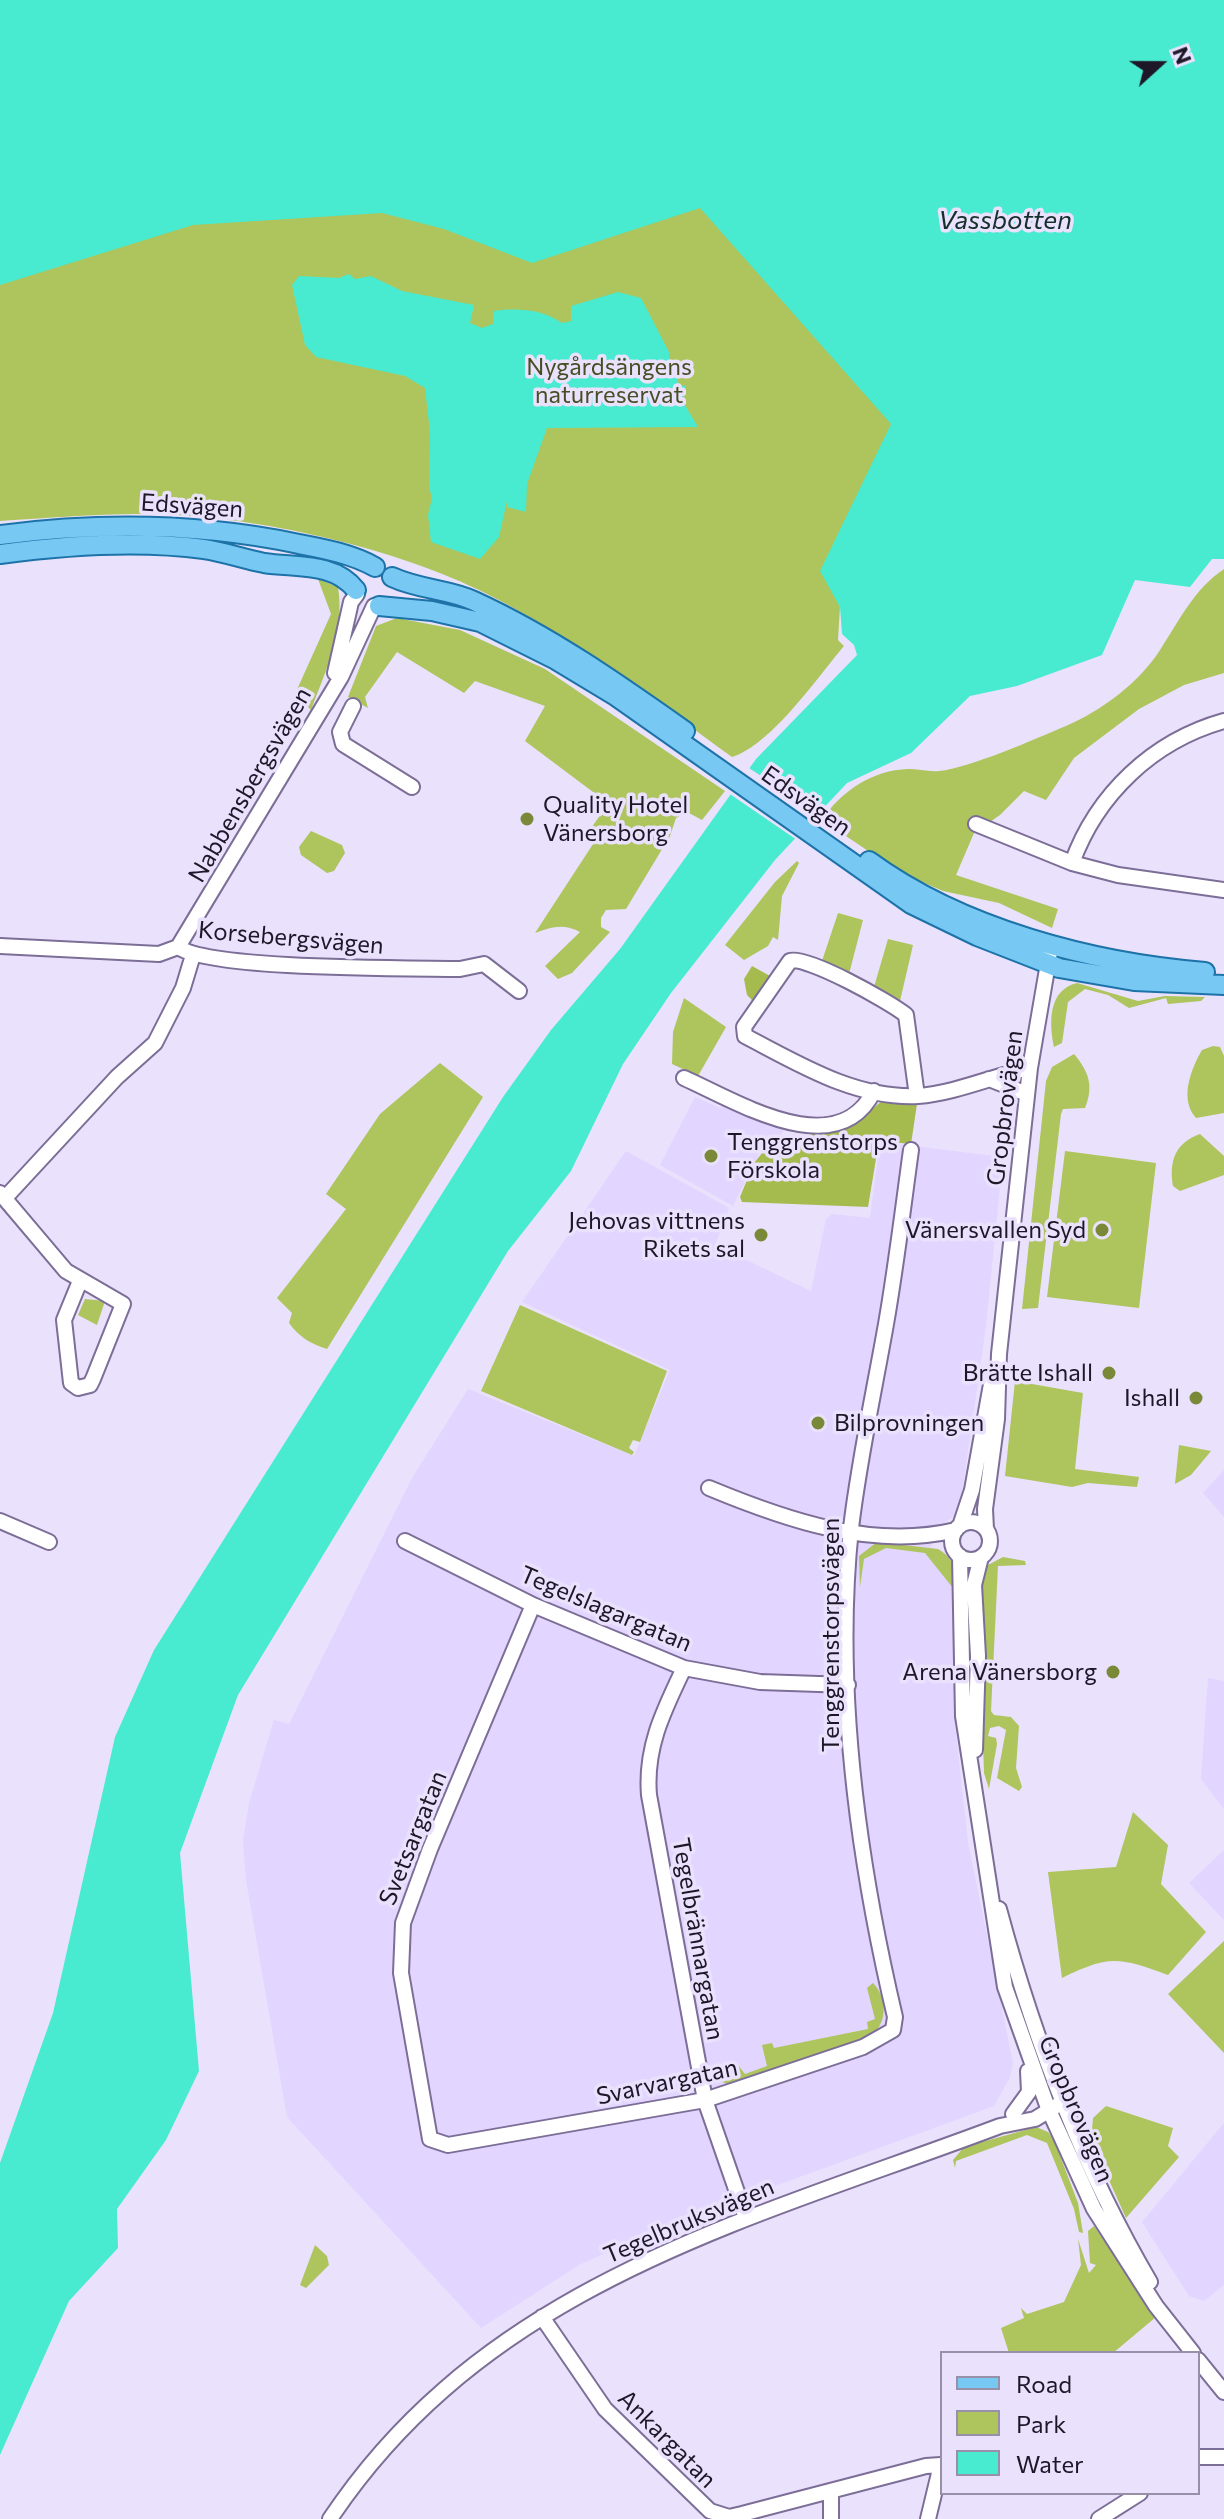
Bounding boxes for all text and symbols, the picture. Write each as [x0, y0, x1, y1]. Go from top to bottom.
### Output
north arrow [1120, 24, 1200, 104]
text: N [1167, 43, 1198, 68]
water label: Vassbotten [938, 204, 1072, 236]
park label: Nygårdsängens naturreservat [526, 353, 692, 409]
street label: Edsvägen [140, 488, 244, 524]
street label: Nabbensbergsvägen [182, 682, 318, 888]
street label: Edsvägen [756, 760, 856, 842]
place label: Quality Hotel Vänersborg [543, 791, 688, 847]
marker: Quality Hotel Vänersborg [518, 810, 536, 828]
street label: Korsebergsvägen [197, 916, 385, 960]
street label: Gropbrovägen [981, 1029, 1029, 1187]
place label: Tenggrenstorps Förskola [727, 1128, 898, 1184]
marker: Tenggrenstorps Förskola [702, 1147, 720, 1165]
place label: Jehovas vittnens Rikets sal [568, 1207, 745, 1263]
place label: Vänersvallen Syd [905, 1216, 1086, 1244]
marker: Vänersvallen Syd [1093, 1221, 1111, 1239]
marker: Jehovas vittnens Rikets sal [752, 1226, 770, 1244]
place label: Brätte Ishall [963, 1359, 1093, 1387]
marker: Brätte Ishall [1100, 1364, 1118, 1382]
place label: Ishall [1124, 1384, 1180, 1412]
marker: Ishall [1187, 1389, 1205, 1407]
place label: Bilprovningen [834, 1409, 984, 1437]
marker: Bilprovningen [809, 1414, 827, 1432]
street label: Tenggrenstorpsvägen [817, 1518, 845, 1752]
street label: Tegelslagargatan [516, 1560, 696, 1658]
place label: Arena Vänersborg [902, 1658, 1097, 1686]
marker: Arena Vänersborg [1104, 1663, 1122, 1681]
street label: Svetsargatan [373, 1767, 453, 1909]
street label: Tegelbrännargatan [666, 1836, 730, 2042]
street label: Gropbrovägen [1032, 2031, 1120, 2187]
street label: Svarvargatan [594, 2053, 740, 2111]
street label: Tegelbruksvägen [599, 2172, 779, 2270]
legend [940, 2351, 1200, 2495]
text: Road [1016, 2369, 1072, 2398]
street label: Ankargatan [612, 2384, 722, 2494]
text: Park [1016, 2409, 1066, 2438]
text: Water [1016, 2449, 1084, 2478]

